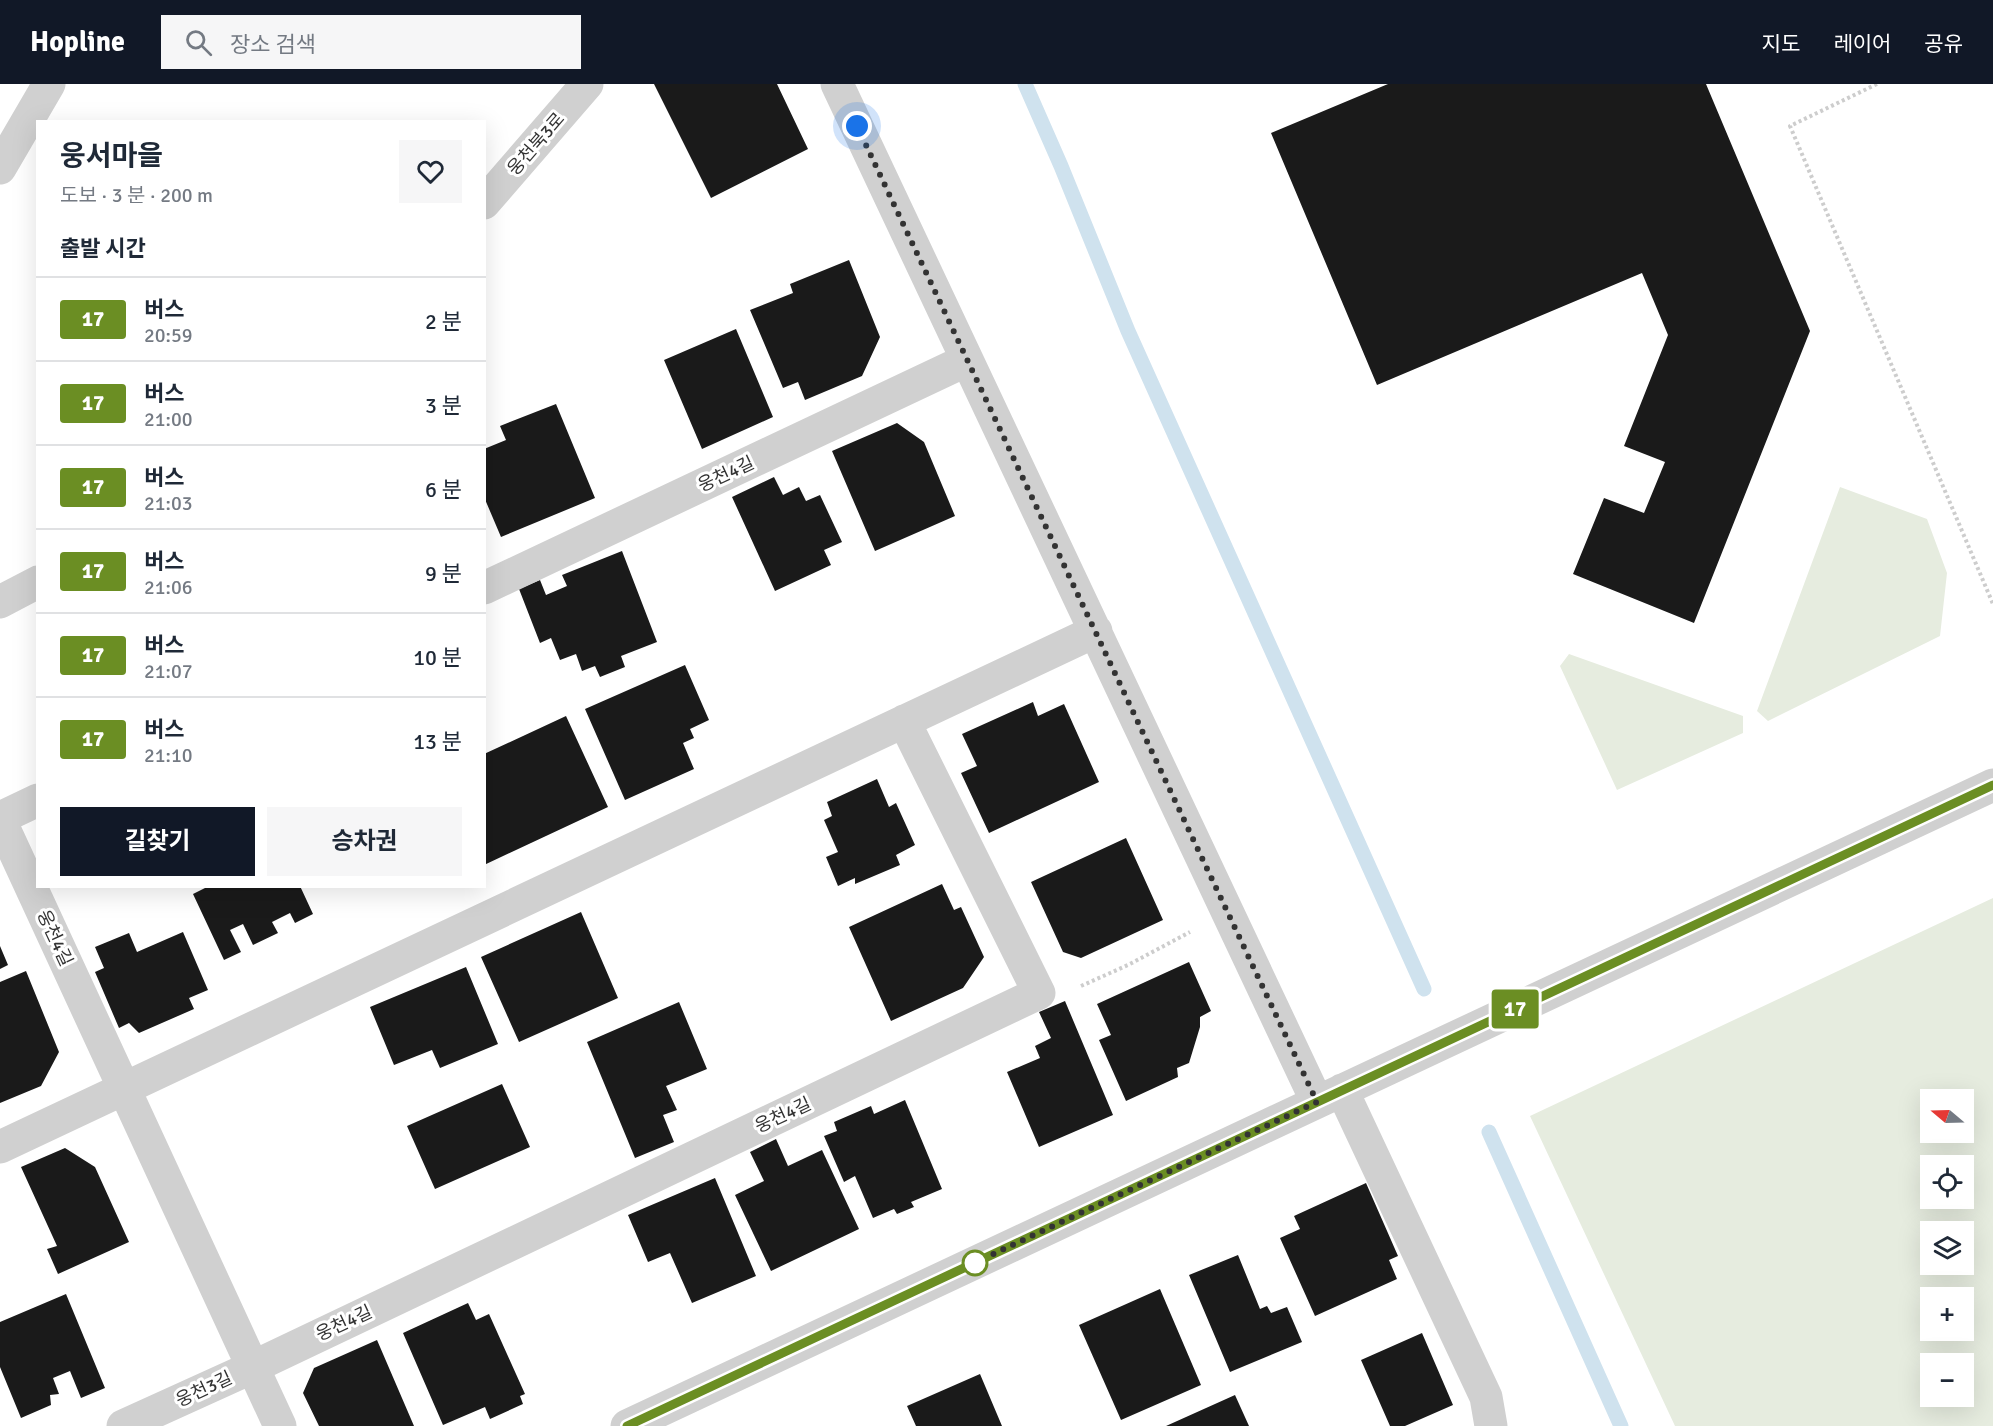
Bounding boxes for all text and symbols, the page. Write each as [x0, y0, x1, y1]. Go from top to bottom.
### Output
search box [161, 15, 581, 69]
text: Hopline [30, 25, 125, 59]
icon: search [182, 26, 215, 59]
text: 장소 검색 [230, 31, 316, 58]
text: 지도 [1762, 31, 1800, 57]
text: 레이어 [1833, 31, 1891, 57]
text: 공유 [1924, 31, 1963, 57]
street label: 웅천북3로 [503, 108, 569, 180]
your location [842, 111, 872, 141]
text: 웅서마을 [60, 139, 163, 173]
button: heart [399, 140, 462, 203]
text: 도보 · 3 분 · 200 m [60, 183, 213, 208]
text: 출발 시간 [60, 235, 146, 262]
text: 버스 [144, 296, 184, 323]
text: 17 [82, 306, 104, 332]
text: 2 분 [425, 308, 462, 335]
text: 20:59 [144, 323, 193, 348]
text: 버스 [144, 380, 184, 407]
text: 17 [82, 390, 104, 416]
text: 3 분 [425, 392, 462, 419]
text: 21:00 [144, 407, 193, 432]
street label: 웅천4길 [694, 451, 758, 497]
text: 버스 [144, 464, 184, 491]
text: 17 [82, 474, 104, 500]
text: 6 분 [425, 476, 462, 503]
text: 21:03 [144, 491, 193, 516]
text: 버스 [144, 548, 184, 575]
text: 17 [82, 558, 104, 584]
text: 9 분 [425, 560, 462, 587]
text: 21:06 [144, 575, 193, 600]
text: 버스 [144, 632, 184, 659]
text: 17 [82, 642, 104, 668]
text: 10 분 [413, 644, 462, 671]
text: 21:07 [144, 659, 193, 684]
text: 버스 [144, 716, 184, 743]
text: 17 [82, 726, 104, 752]
text: 13 분 [413, 728, 462, 755]
text: 21:10 [144, 743, 193, 768]
button: 길찾기 [60, 807, 255, 876]
button: 승차권 [267, 807, 462, 876]
street label: 웅천4길 [32, 906, 78, 970]
line badge: 17 [1488, 990, 1542, 1028]
text: 17 [1504, 996, 1526, 1022]
north arrow [1920, 1089, 1974, 1143]
map controls [1920, 1089, 1974, 1407]
street label: 웅천4길 [751, 1092, 815, 1138]
button: locate [1920, 1155, 1974, 1209]
button: layers [1920, 1221, 1974, 1275]
unlabelled marker [962, 1250, 988, 1276]
button: + [1920, 1287, 1974, 1341]
street label: 웅천4길 [312, 1300, 376, 1346]
button: − [1920, 1353, 1974, 1407]
street label: 웅천3길 [172, 1366, 236, 1412]

